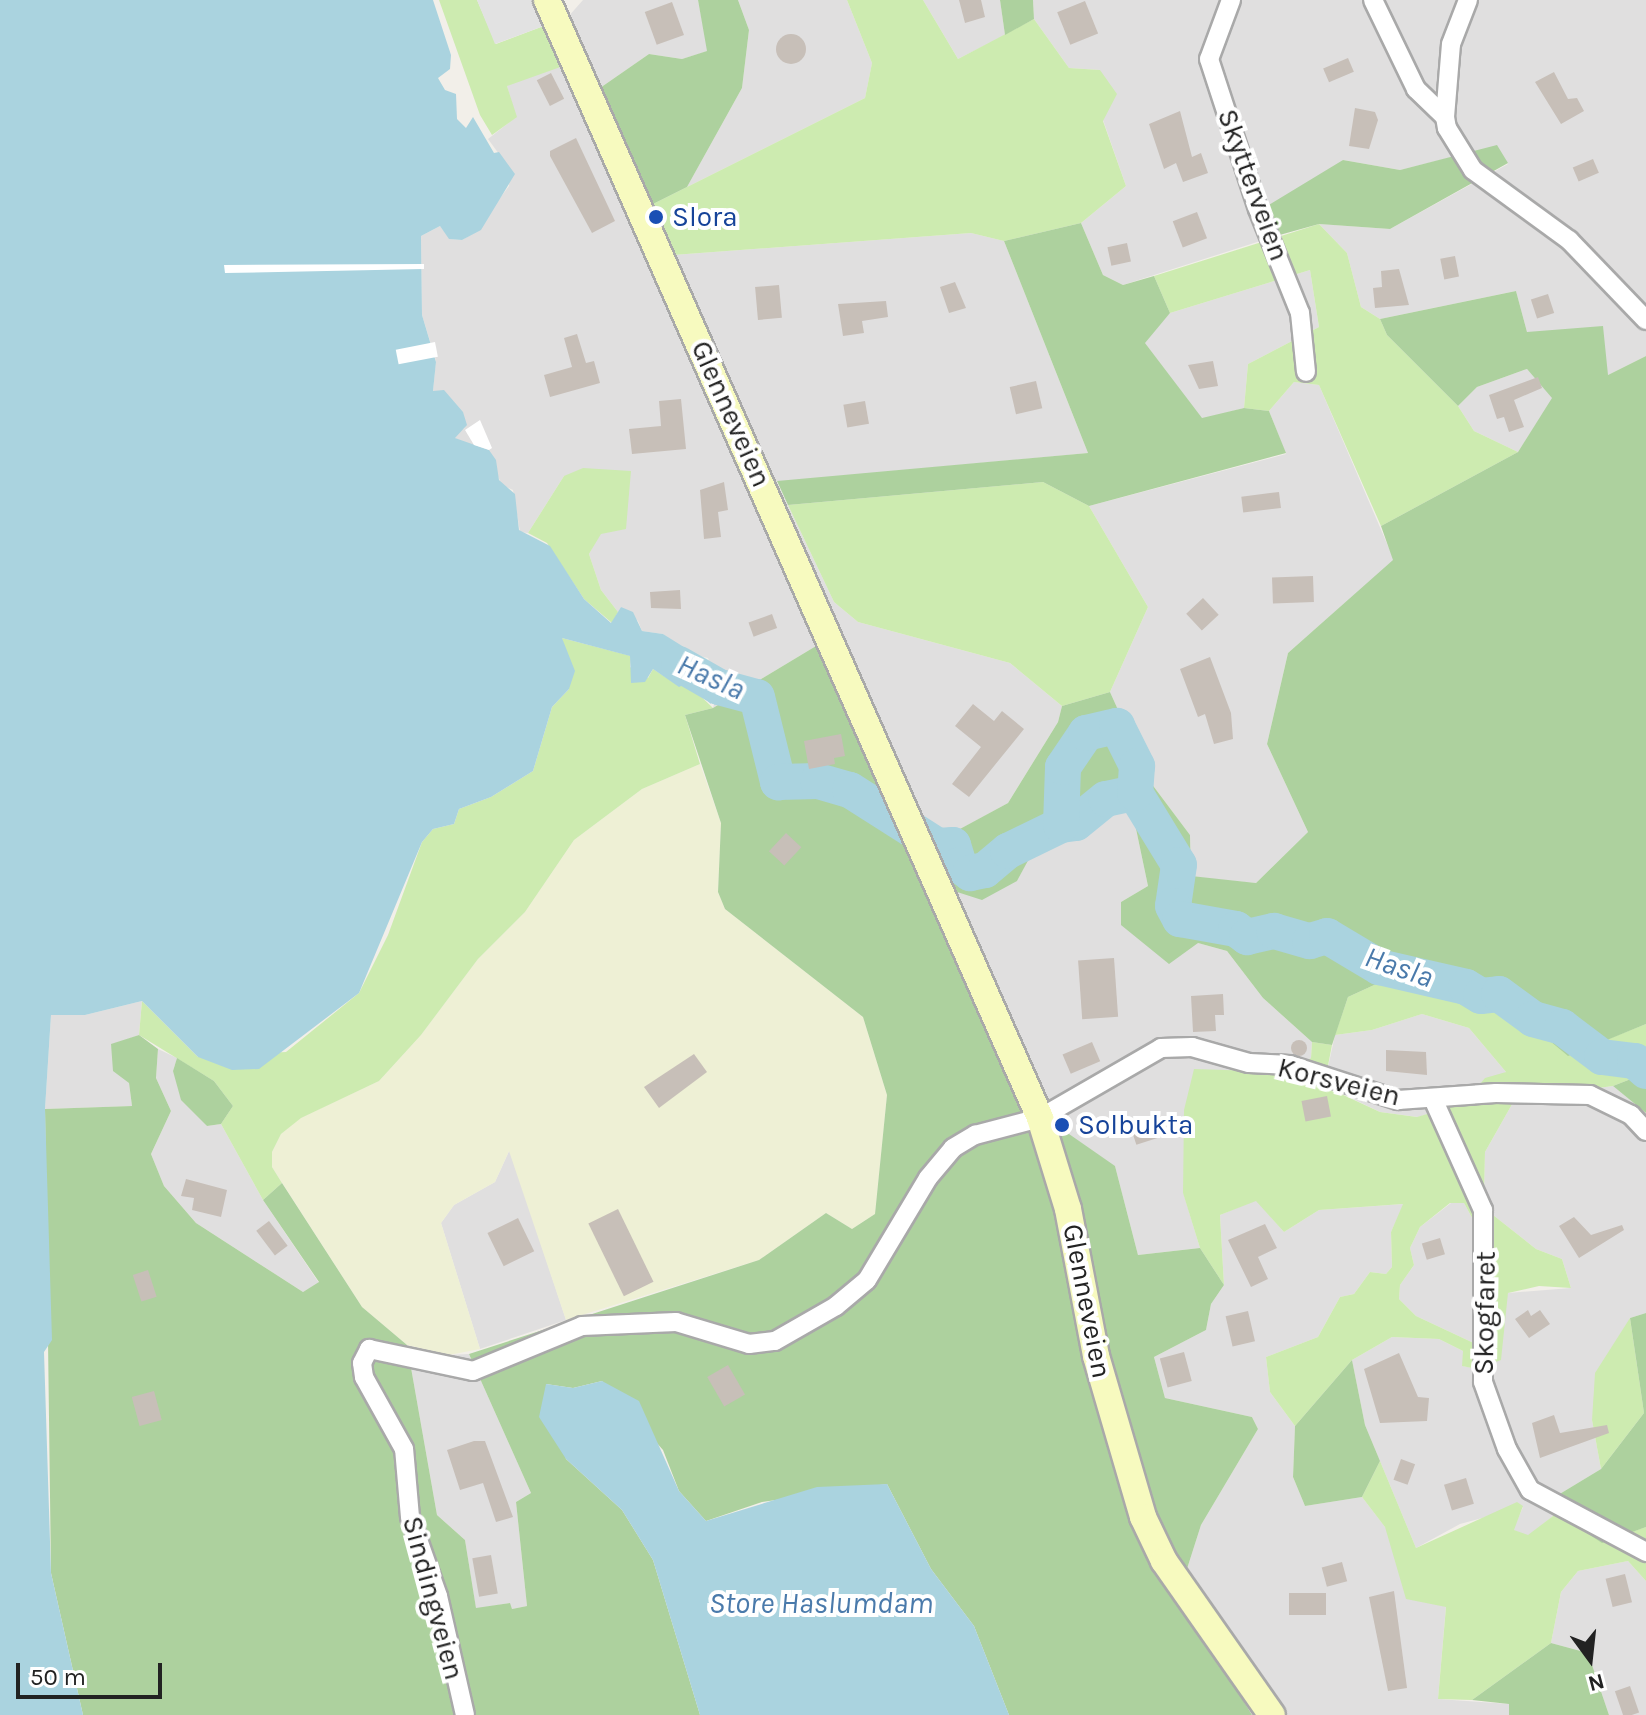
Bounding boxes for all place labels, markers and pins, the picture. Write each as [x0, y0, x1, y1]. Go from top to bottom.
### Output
place label: Slora [672, 200, 738, 234]
marker: Slora [647, 208, 665, 226]
place label: Solbukta [1078, 1108, 1193, 1142]
marker: Solbukta [1053, 1116, 1071, 1134]

